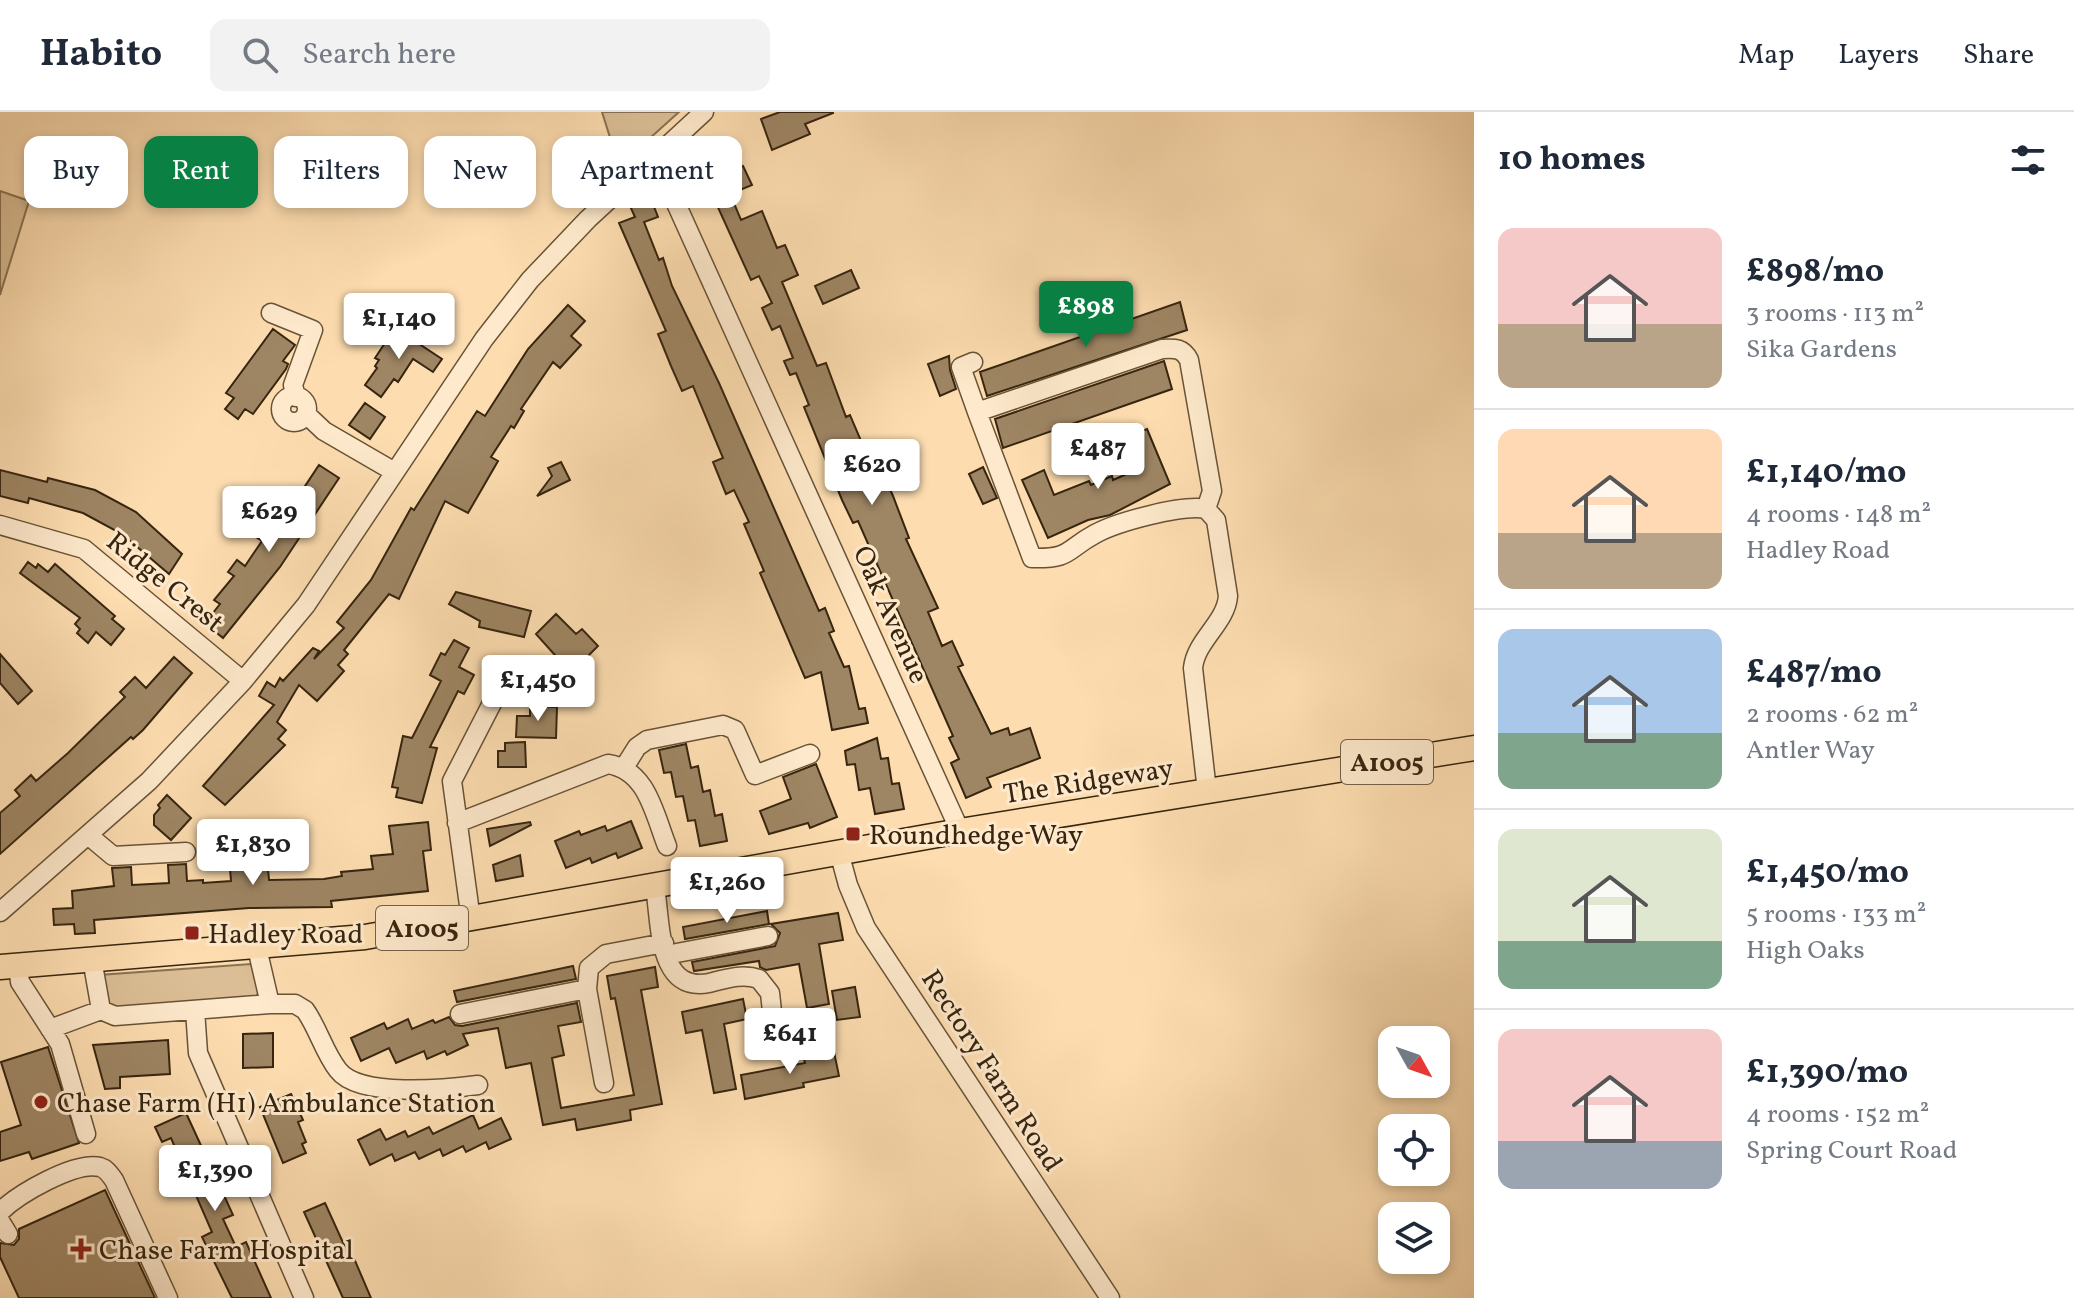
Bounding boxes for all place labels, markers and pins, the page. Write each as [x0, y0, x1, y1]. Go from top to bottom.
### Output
pin: £898 [1039, 281, 1133, 349]
pin: £1,140 [334, 293, 464, 361]
pin: £487 [1051, 423, 1145, 491]
pin: £620 [825, 439, 919, 507]
pin: £629 [222, 486, 316, 554]
pin: £1,450 [473, 655, 603, 723]
place label: Roundhedge Way [869, 817, 1083, 856]
pin: £1,830 [188, 819, 318, 887]
marker: Roundhedge Way [844, 825, 862, 843]
pin: £1,260 [662, 857, 792, 925]
place label: Hadley Road [208, 916, 363, 955]
marker: Hadley Road [183, 924, 201, 942]
pin: £641 [743, 1008, 837, 1076]
place label: Chase Farm (H1) Ambulance Station [57, 1085, 496, 1124]
marker: Chase Farm (H1) Ambulance Station [32, 1093, 50, 1111]
pin: £1,390 [150, 1145, 280, 1213]
place label: Chase Farm Hospital [99, 1232, 354, 1271]
marker: Chase Farm Hospital [70, 1238, 92, 1260]

